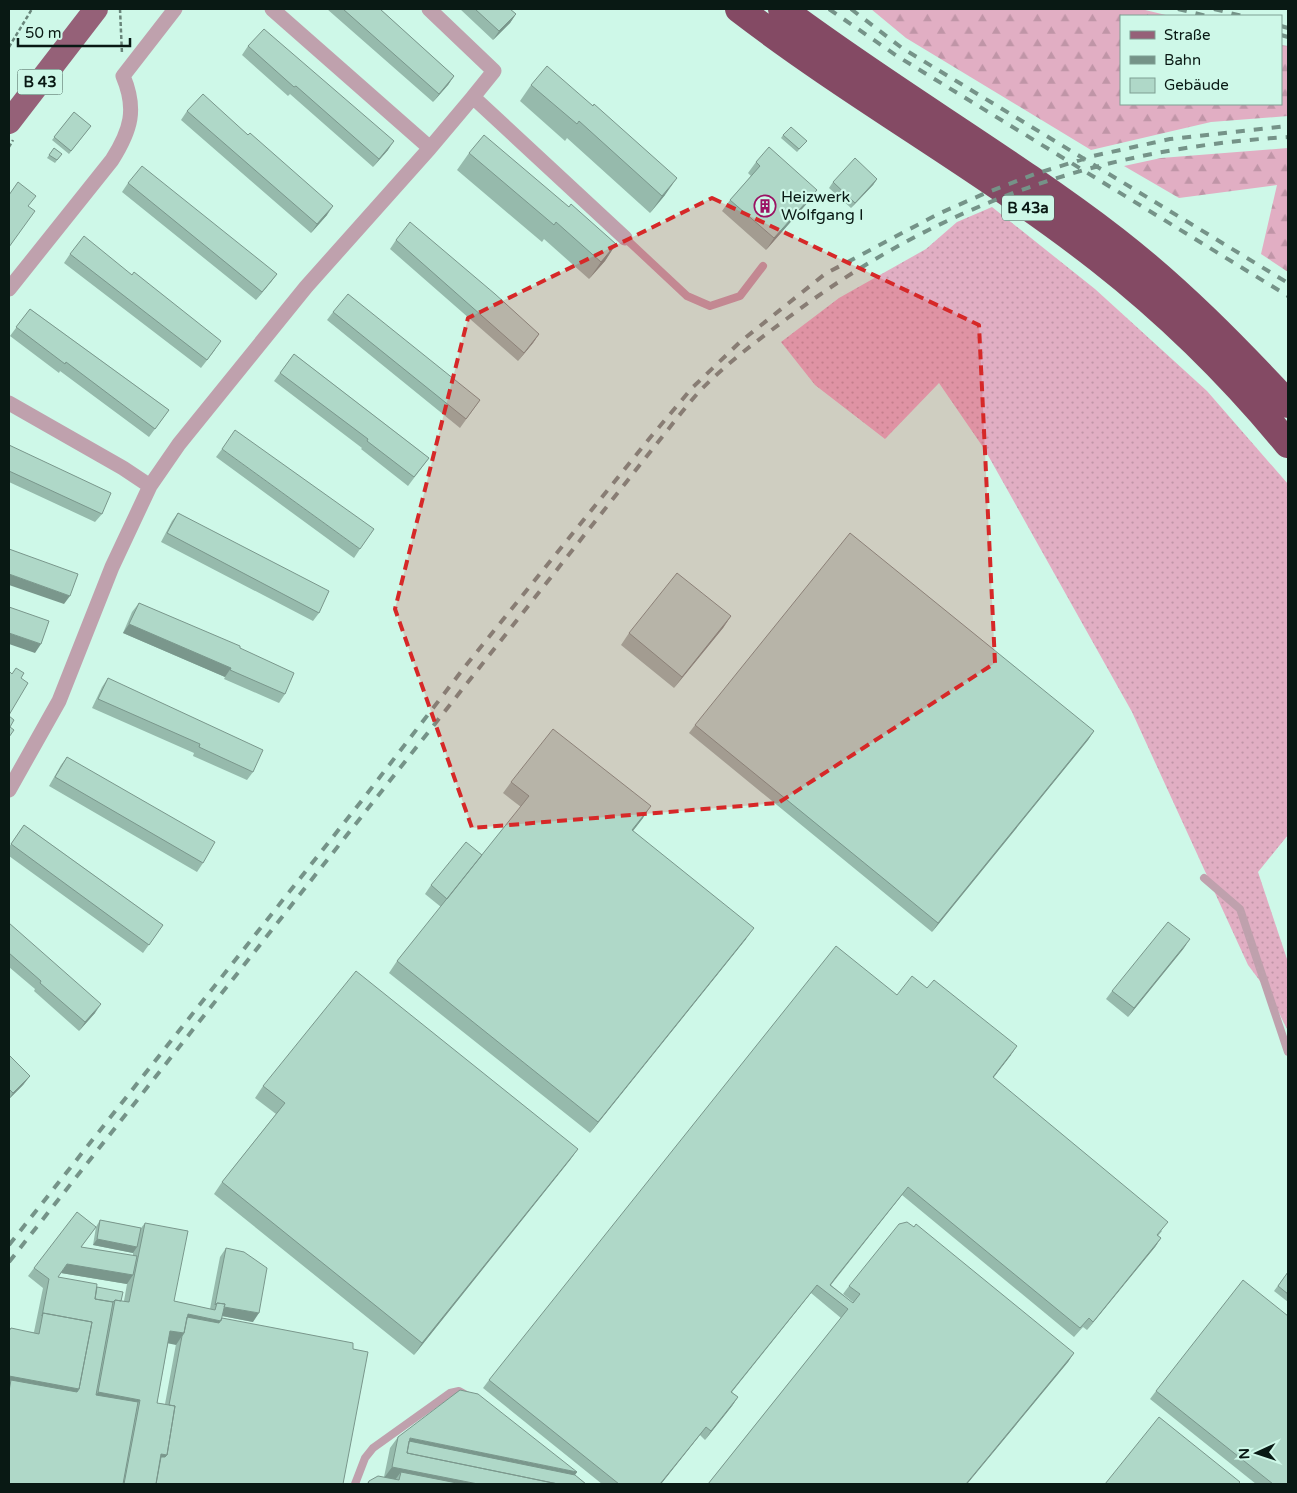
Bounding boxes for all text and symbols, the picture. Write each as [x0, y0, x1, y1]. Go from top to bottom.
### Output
scale bar [18, 15, 130, 47]
legend [1120, 15, 1282, 105]
text: 50 m [25, 24, 62, 42]
text: Straße [1164, 26, 1210, 44]
text: Bahn [1164, 51, 1201, 69]
road number: B 43 [18, 70, 62, 94]
text: Gebäude [1164, 76, 1229, 94]
place label: Heizwerk Wolfgang I [781, 187, 863, 225]
building icon: Heizwerk Wolfgang I [753, 194, 777, 218]
road number: B 43a [1002, 196, 1054, 220]
north arrow [1232, 1428, 1282, 1478]
text: N [1236, 1448, 1253, 1460]

